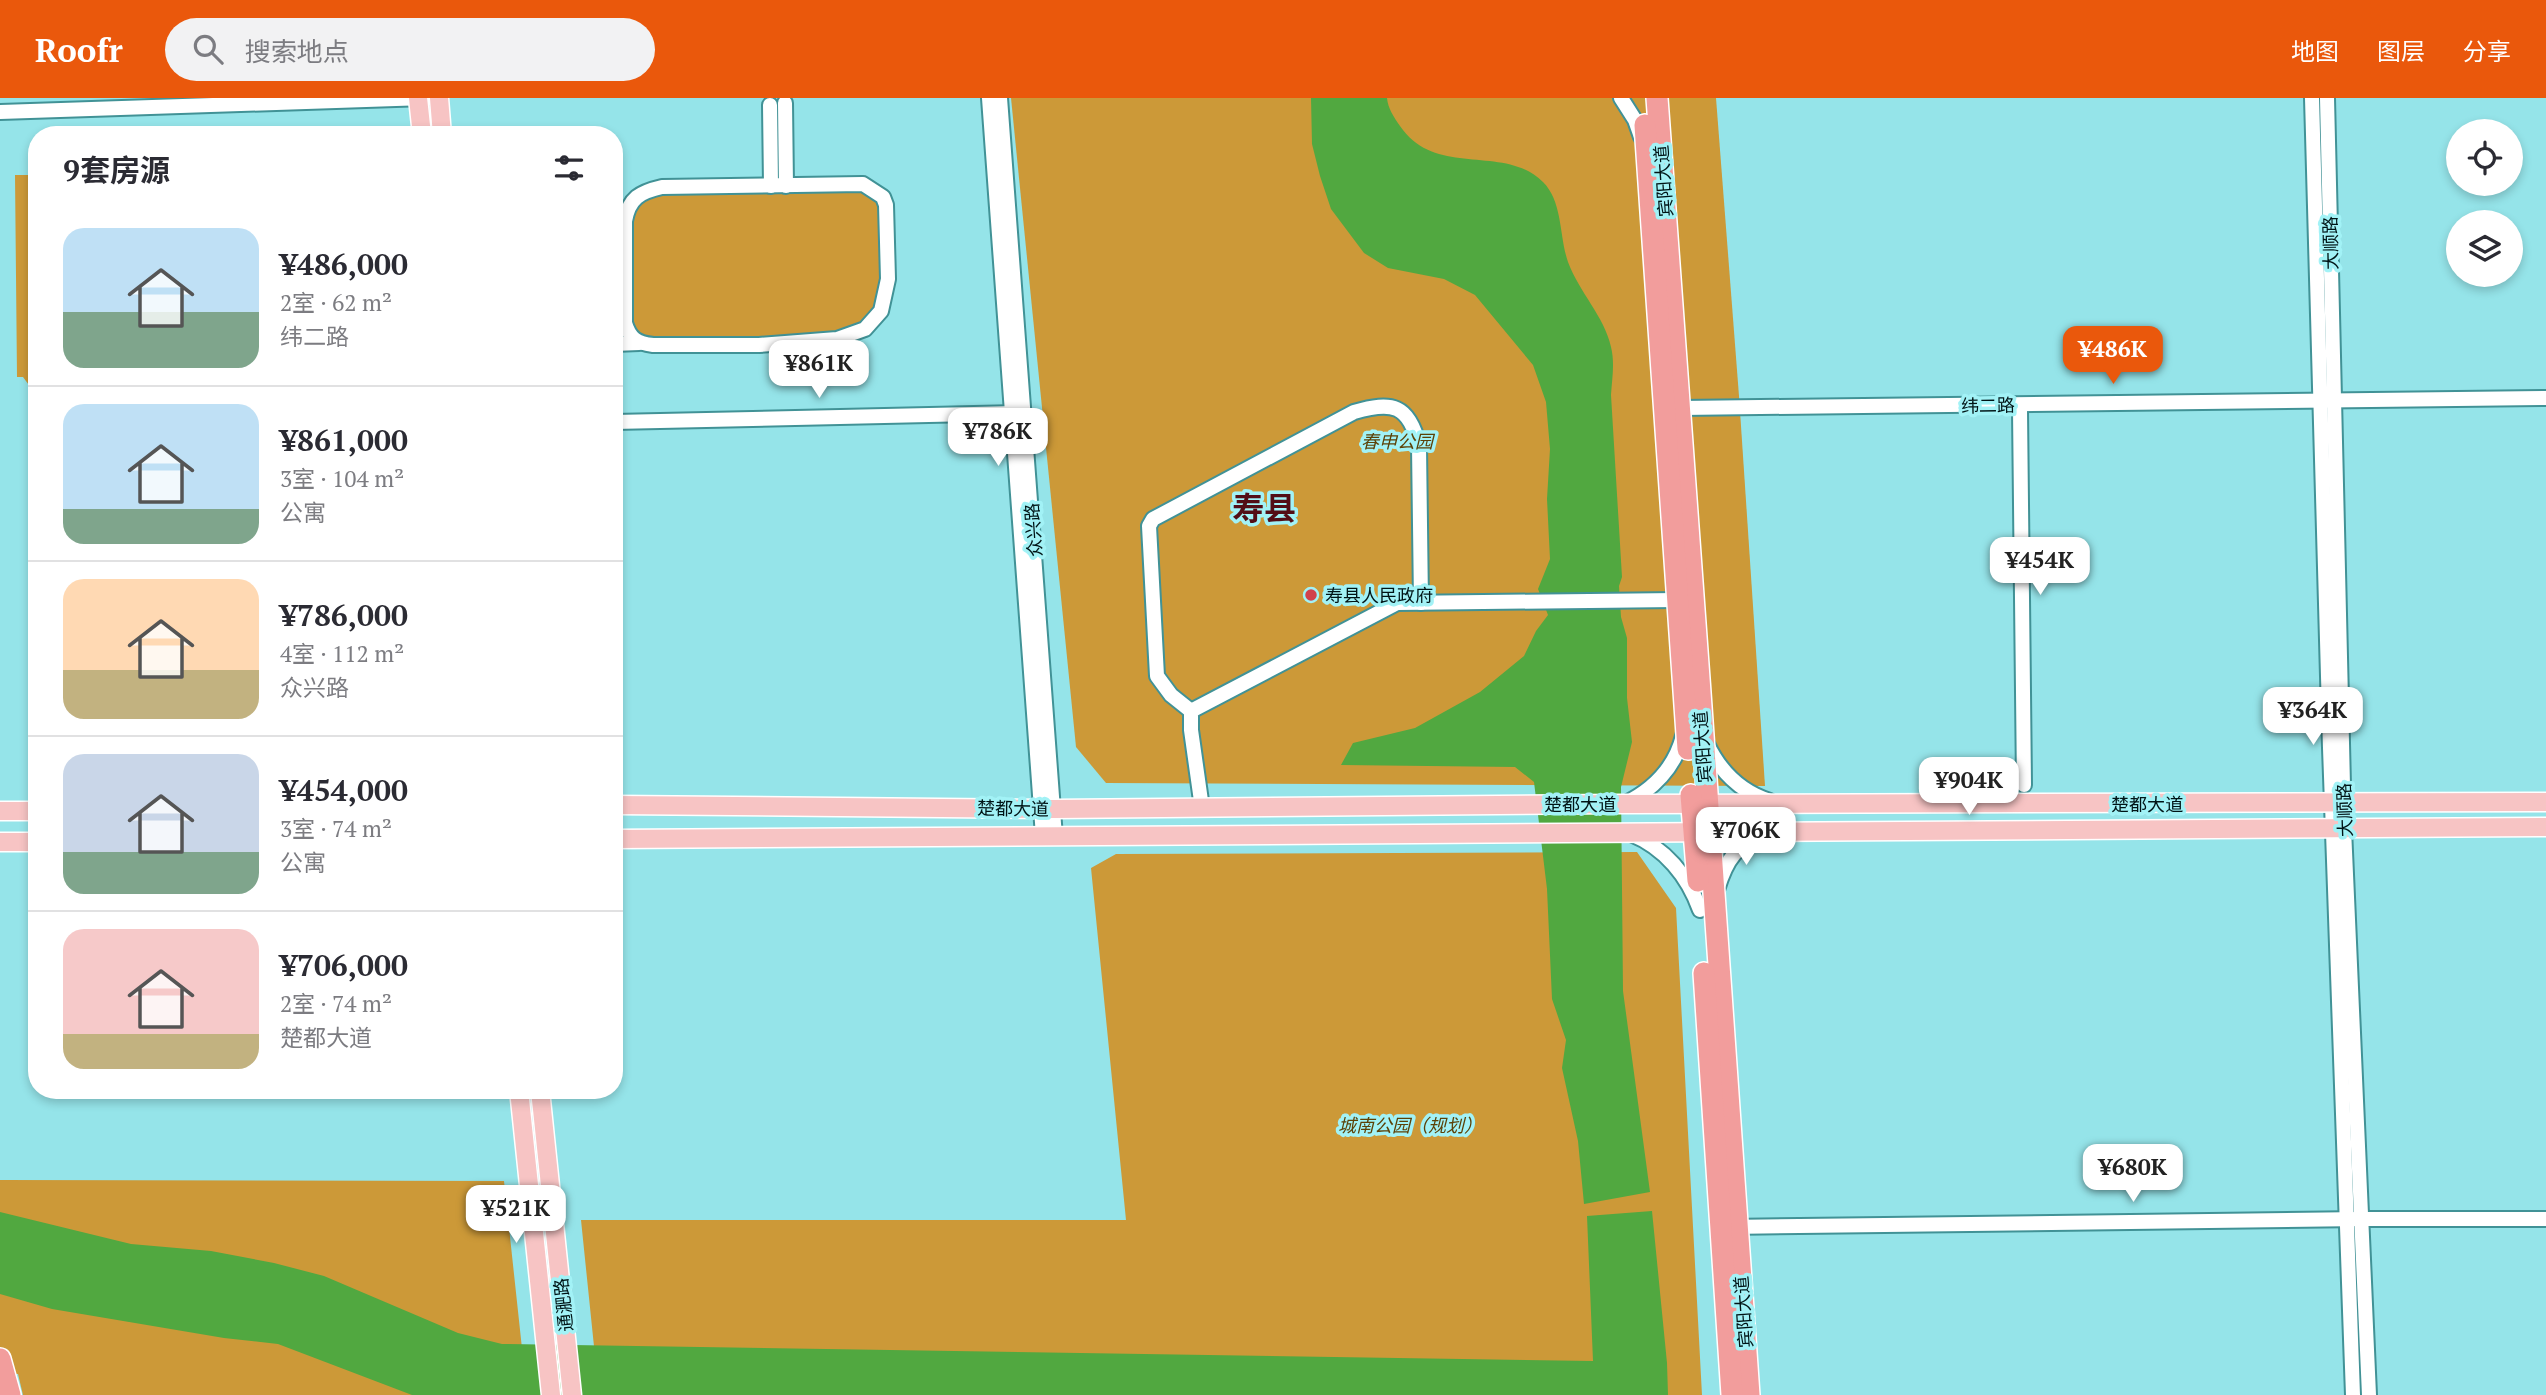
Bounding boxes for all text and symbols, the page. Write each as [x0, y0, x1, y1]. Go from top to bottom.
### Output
search box [165, 18, 655, 81]
text: Roofr [35, 28, 123, 71]
icon: search [189, 30, 227, 68]
text: 搜索地点 [245, 34, 349, 68]
text: 地图 [2291, 35, 2339, 67]
text: 图层 [2377, 35, 2425, 67]
text: 分享 [2463, 35, 2511, 67]
map controls [2446, 119, 2523, 287]
button: locate [2446, 119, 2523, 196]
street label: 宾阳大道 [1649, 144, 1677, 218]
icon: filters [550, 149, 588, 187]
text: 9套房源 [63, 150, 170, 190]
button: layers [2446, 210, 2523, 287]
street label: 大顺路 [2318, 216, 2342, 270]
text: ¥486,000 [280, 244, 408, 284]
icon: home [119, 256, 203, 340]
text: 2室 · 62 m² [280, 287, 392, 318]
text: 纬二路 [280, 321, 349, 352]
pin: ¥486K [2064, 327, 2162, 386]
text: ¥486K [2079, 333, 2147, 364]
pin: ¥861K [770, 341, 868, 400]
text: ¥861K [785, 347, 853, 378]
street label: 纬二路 [1961, 393, 2015, 417]
pin: ¥786K [949, 408, 1047, 468]
text: ¥786K [964, 415, 1032, 446]
text: ¥861,000 [280, 420, 408, 460]
park label: 春申公园 [1361, 429, 1436, 453]
icon: home [119, 432, 203, 516]
text: 3室 · 104 m² [280, 463, 404, 494]
district label: 寿县 [1232, 487, 1296, 529]
text: 公寓 [280, 497, 326, 528]
street label: 众兴路 [1019, 502, 1047, 558]
pin: ¥454K [1991, 538, 2089, 597]
text: ¥454K [2006, 544, 2074, 575]
place label: 寿县人民政府 [1325, 583, 1433, 607]
marker: 寿县人民政府 [1303, 587, 1319, 603]
text: ¥786,000 [280, 595, 408, 635]
icon: home [119, 607, 203, 691]
text: 4室 · 112 m² [280, 638, 404, 669]
text: 众兴路 [280, 672, 349, 703]
pin: ¥364K [2264, 688, 2362, 747]
text: ¥364K [2279, 694, 2347, 725]
street label: 宾阳大道 [1688, 710, 1716, 784]
pin: ¥904K [1920, 758, 2018, 817]
text: ¥904K [1935, 764, 2003, 795]
text: ¥454,000 [280, 770, 408, 810]
icon: home [119, 782, 203, 866]
street label: 大顺路 [2331, 783, 2357, 837]
street label: 楚都大道 [1544, 792, 1616, 816]
street label: 楚都大道 [2111, 792, 2183, 816]
street label: 楚都大道 [977, 795, 1049, 821]
pin: ¥706K [1697, 808, 1795, 867]
text: 3室 · 74 m² [280, 813, 392, 844]
text: ¥706K [1712, 814, 1780, 845]
text: 公寓 [280, 847, 326, 878]
text: ¥706,000 [280, 945, 408, 985]
icon: home [119, 957, 203, 1041]
text: 2室 · 74 m² [280, 988, 392, 1019]
text: 楚都大道 [280, 1022, 372, 1053]
park label: 城南公园（规划） [1338, 1113, 1482, 1137]
pin: ¥680K [2084, 1144, 2182, 1204]
text: ¥680K [2099, 1151, 2167, 1182]
pin: ¥521K [467, 1186, 565, 1245]
text: ¥521K [482, 1192, 550, 1223]
street label: 宾阳大道 [1729, 1275, 1757, 1349]
street label: 通淝路 [548, 1277, 578, 1333]

